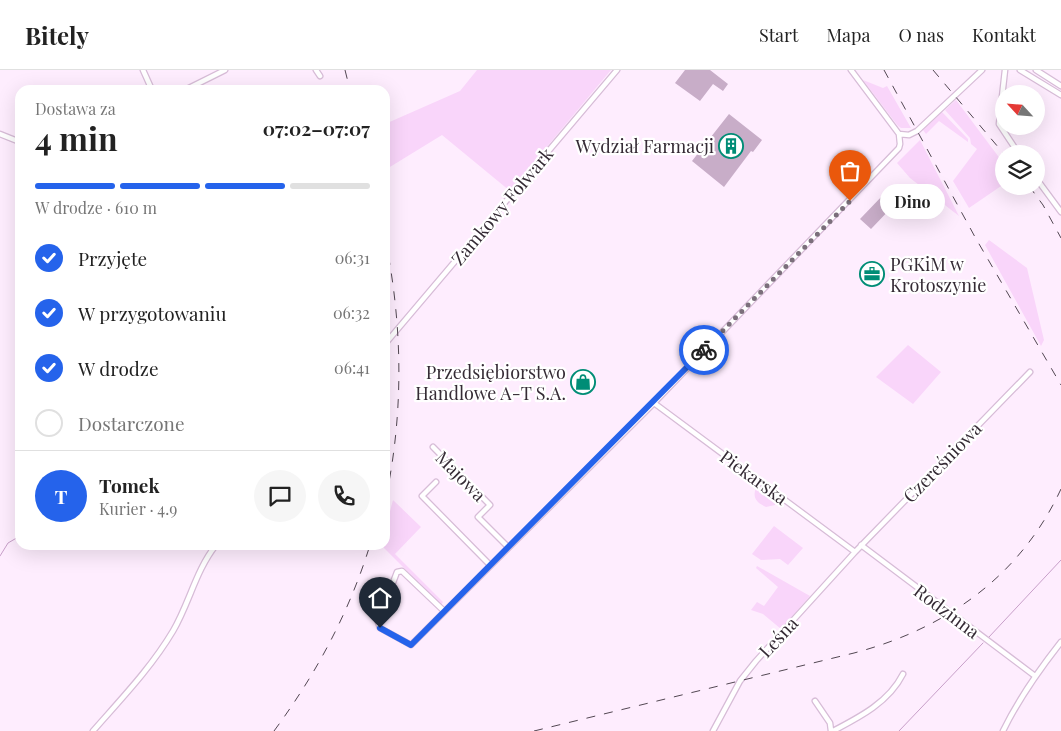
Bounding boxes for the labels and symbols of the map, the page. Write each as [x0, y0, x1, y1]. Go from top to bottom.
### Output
north arrow [995, 85, 1045, 135]
building icon: Wydział Farmacji [718, 133, 744, 159]
place label: Wydział Farmacji [575, 134, 714, 158]
street label: Zamkowy Folwark [446, 142, 558, 270]
pin [829, 150, 871, 201]
callout: Dino [880, 184, 945, 218]
place label: PGKiM w Krotoszynie [890, 252, 986, 297]
office icon: PGKiM w Krotoszynie [859, 261, 885, 287]
courier [679, 325, 729, 375]
place label: Przedsiębiorstwo Handlowe A-T S.A. [415, 360, 566, 405]
shop icon: Przedsiębiorstwo Handlowe A-T S.A. [570, 369, 596, 395]
street label: Czereśniowa [897, 416, 987, 508]
street label: Piekarska [715, 444, 793, 510]
street label: Majowa [431, 446, 491, 506]
pin [359, 577, 401, 628]
street label: Rodzinna [909, 578, 985, 644]
street label: Leśna [753, 611, 803, 663]

